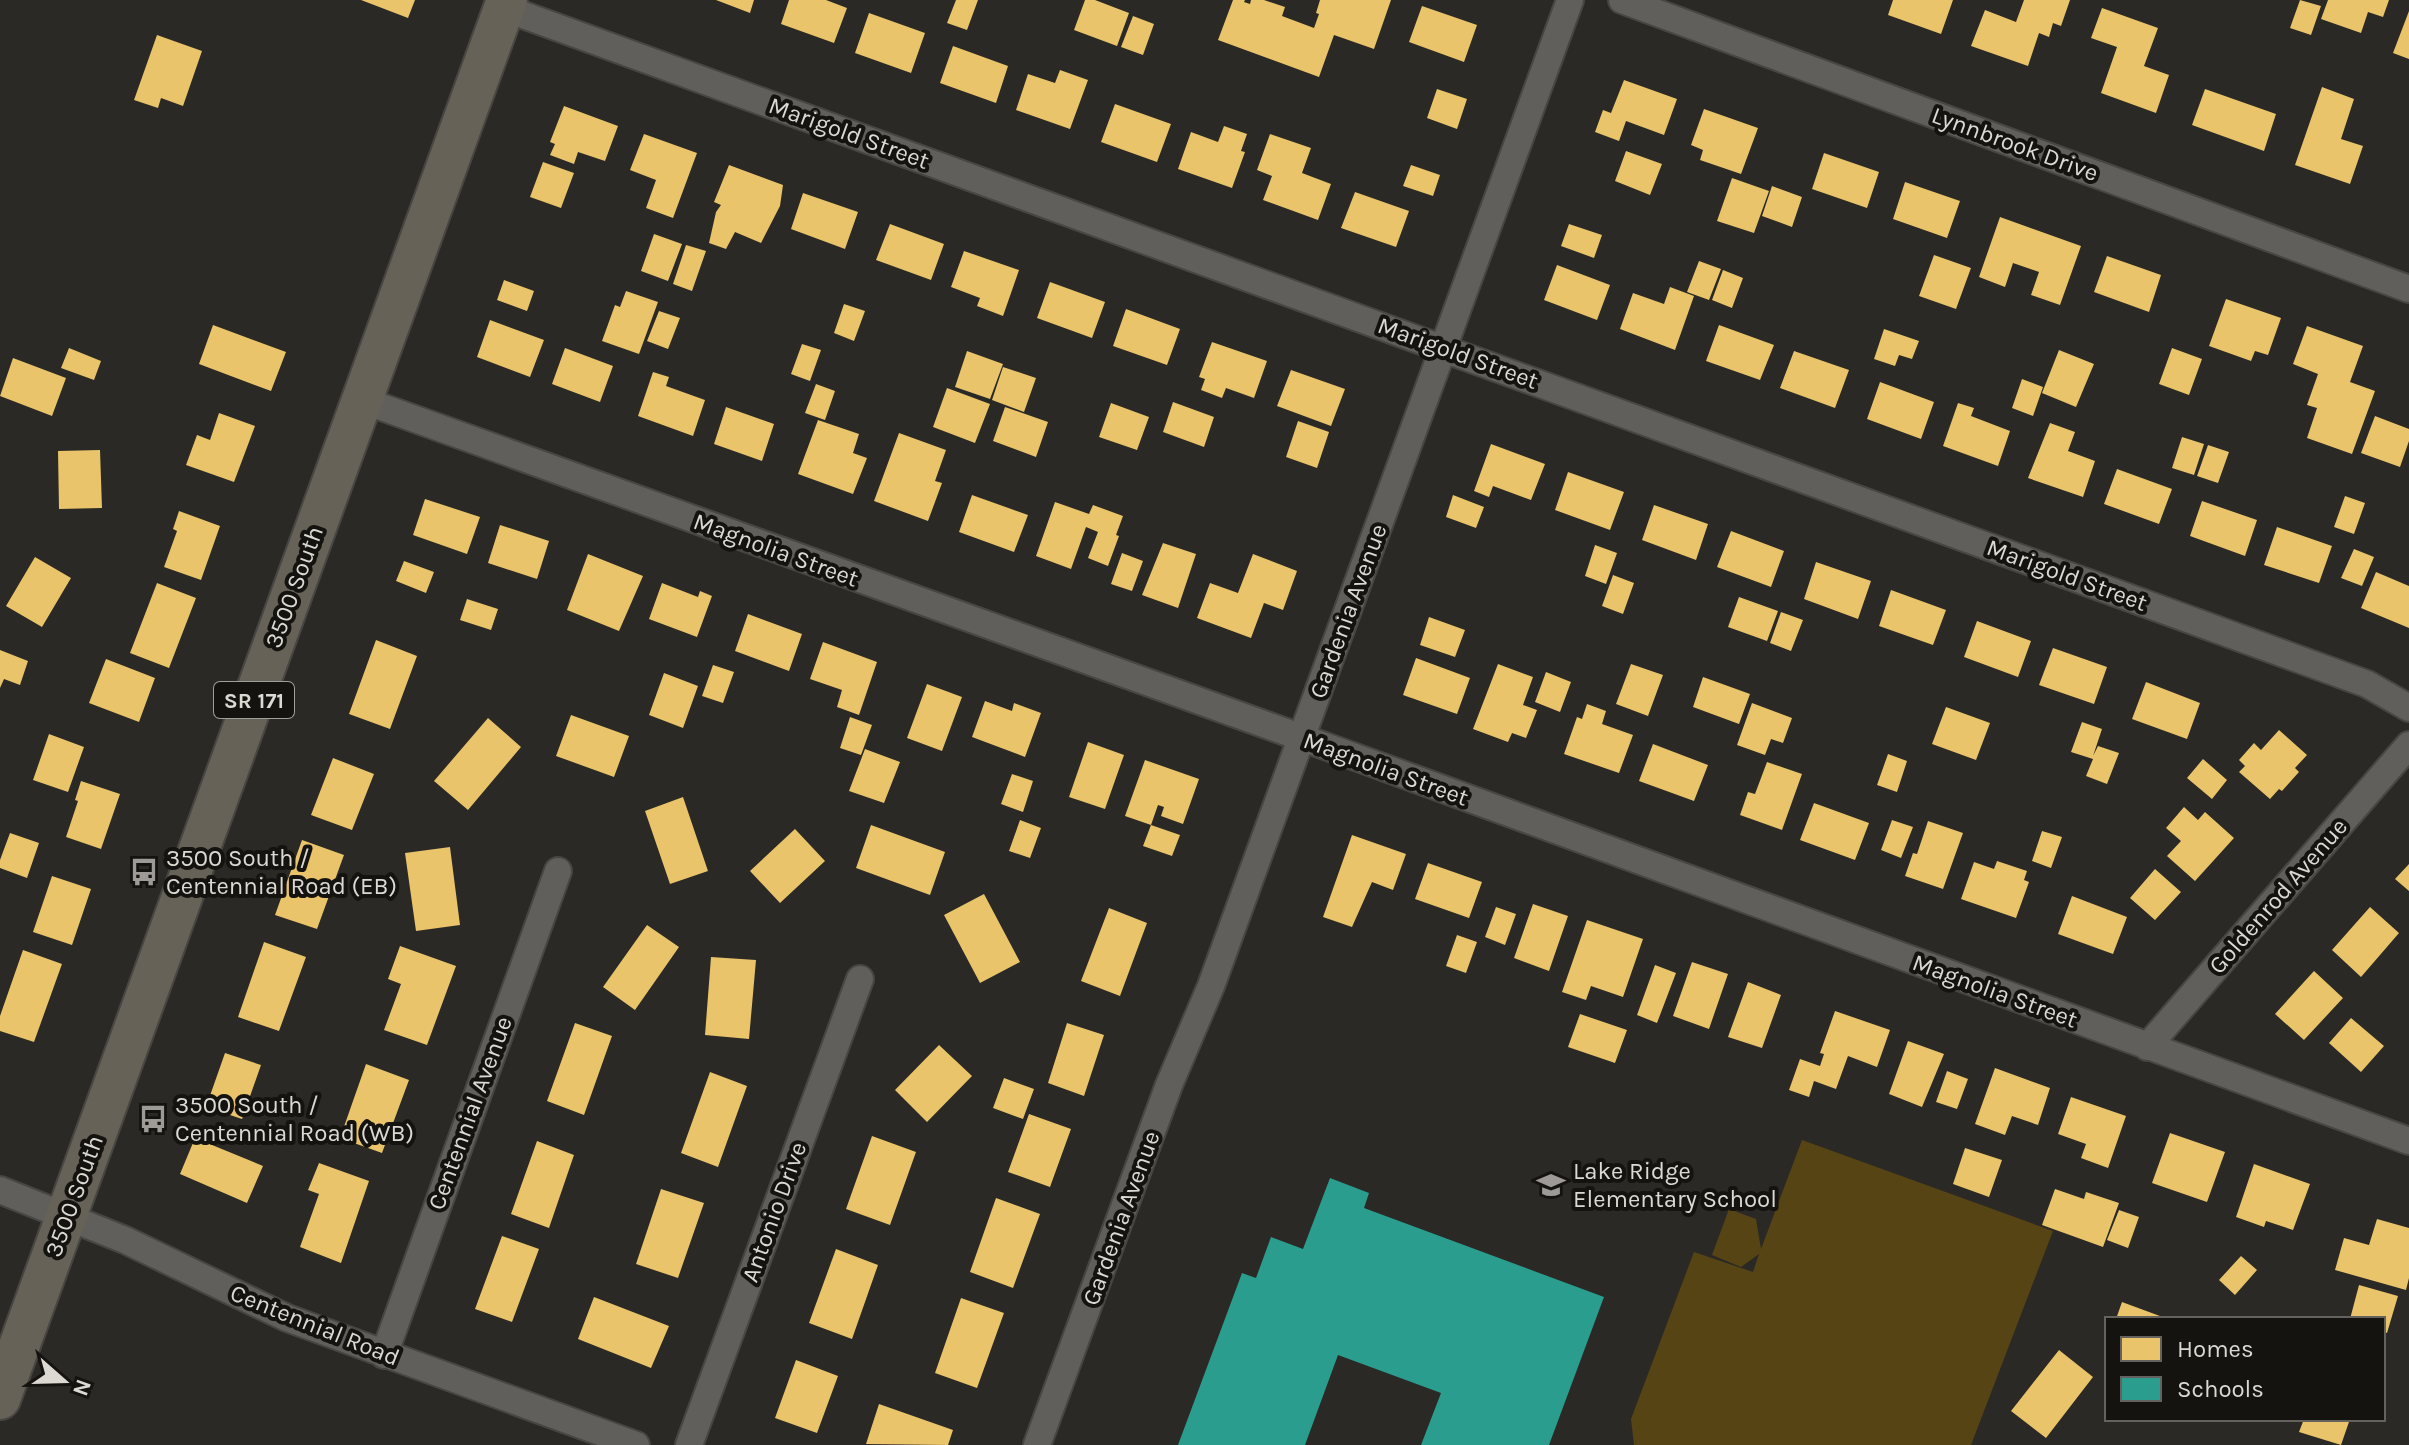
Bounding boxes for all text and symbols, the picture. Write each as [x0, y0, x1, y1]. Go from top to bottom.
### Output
street label: Marigold Street [765, 91, 933, 175]
street label: Lynnbrook Drive [1928, 101, 2102, 187]
street label: Marigold Street [1374, 311, 1542, 395]
street label: Magnolia Street [690, 507, 862, 593]
street label: Gardenia Avenue [1303, 520, 1393, 702]
street label: 3500 South [259, 522, 329, 652]
street label: Marigold Street [1983, 533, 2151, 617]
road number: SR 171 [214, 682, 294, 718]
street label: Magnolia Street [1300, 726, 1472, 812]
street label: Goldenrod Avenue [2203, 812, 2353, 980]
place label: 3500 South / Centennial Road (EB) [166, 844, 397, 900]
bus stop icon: 3500 South / Centennial Road (EB) [129, 857, 159, 887]
street label: Magnolia Street [1909, 948, 2081, 1034]
street label: Centennial Avenue [422, 1013, 518, 1213]
place label: 3500 South / Centennial Road (WB) [175, 1091, 414, 1147]
bus stop icon: 3500 South / Centennial Road (WB) [138, 1104, 168, 1134]
street label: Gardenia Avenue [1076, 1127, 1166, 1309]
street label: 3500 South [39, 1131, 109, 1261]
street label: Antonio Drive [736, 1138, 812, 1286]
place label: Lake Ridge Elementary School [1573, 1157, 1777, 1213]
school or university icon: Lake Ridge Elementary School [1536, 1170, 1566, 1200]
street label: Centennial Road [226, 1278, 404, 1372]
legend [2105, 1317, 2385, 1421]
text: Homes [2177, 1335, 2254, 1363]
north arrow [24, 1341, 104, 1421]
text: Schools [2177, 1375, 2264, 1403]
text: N [67, 1376, 97, 1399]

